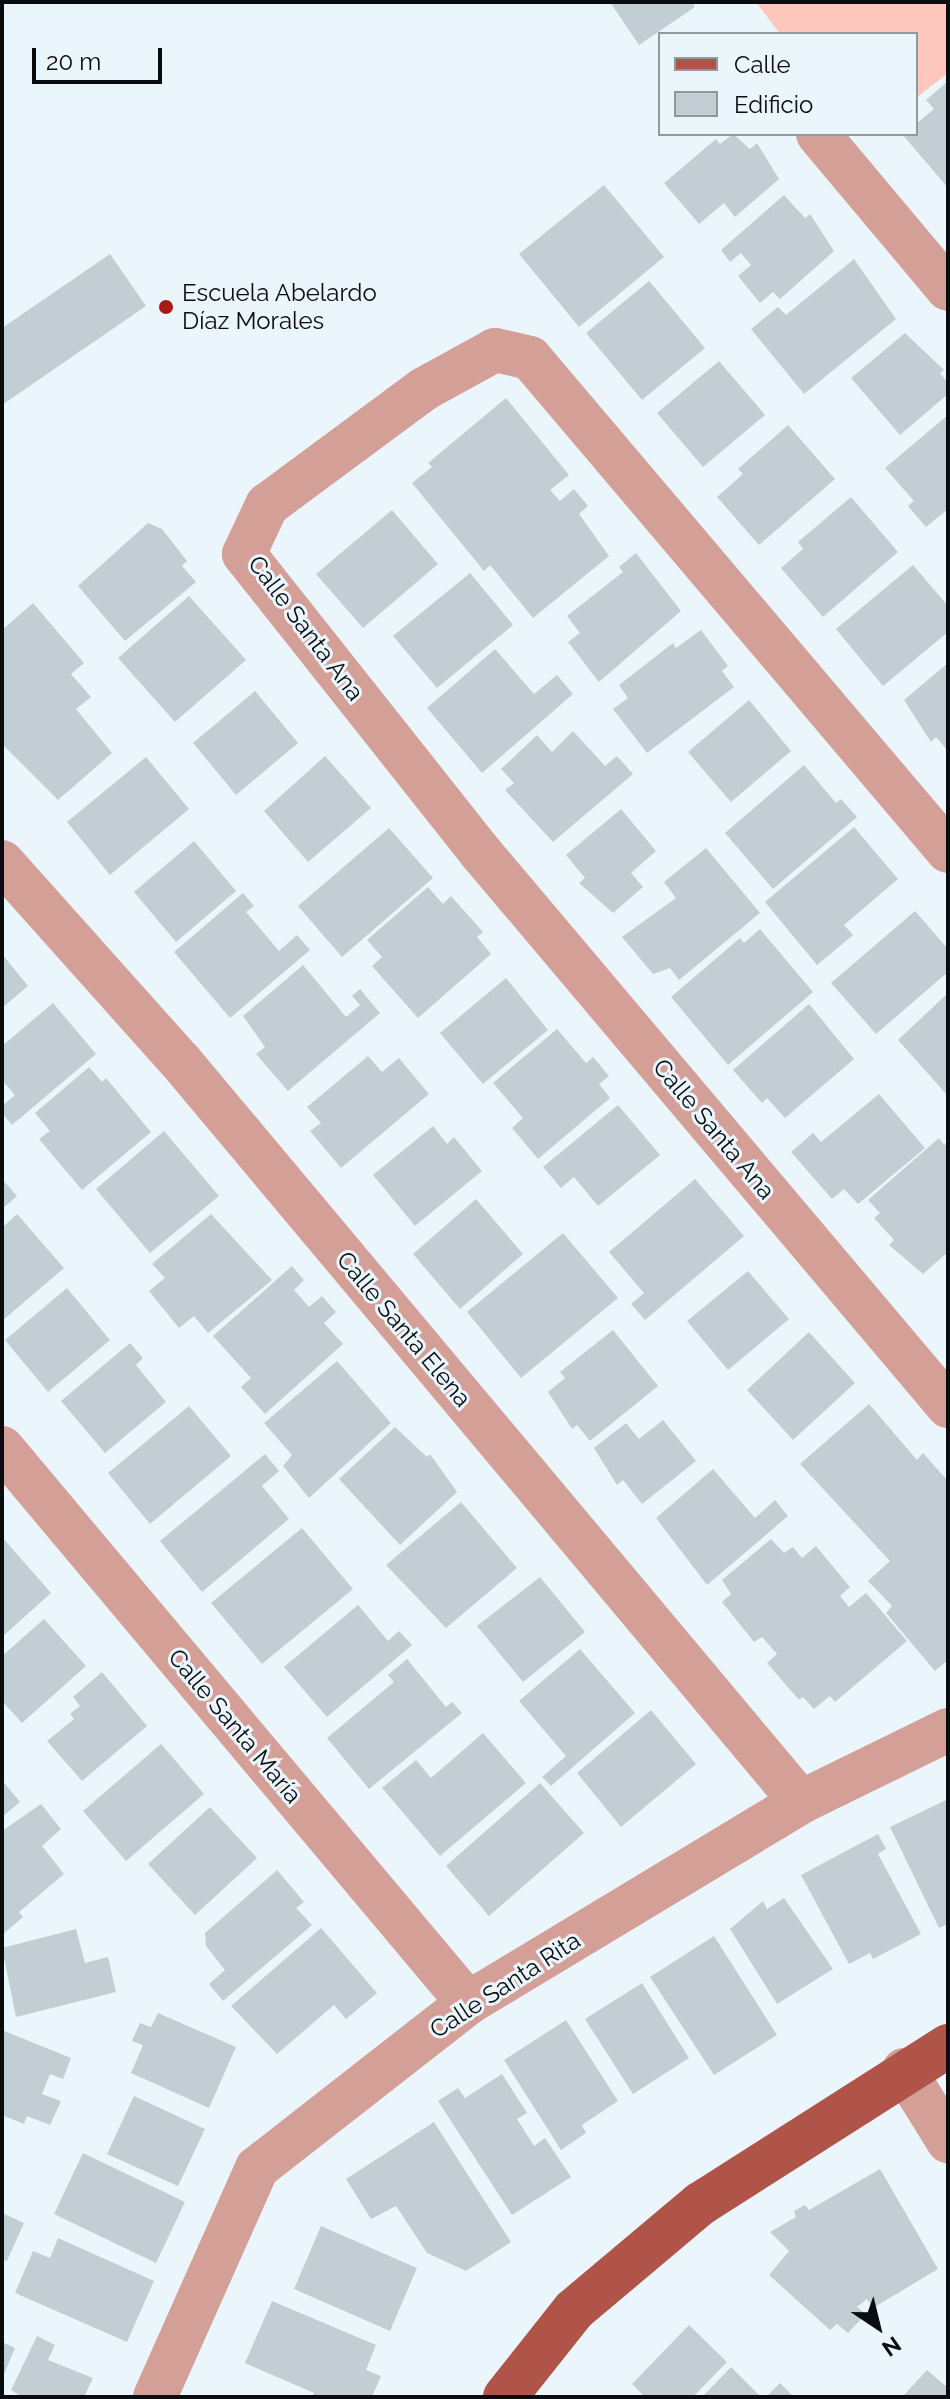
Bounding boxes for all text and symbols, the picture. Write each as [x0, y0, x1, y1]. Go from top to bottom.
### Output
scale bar [36, 32, 166, 82]
legend [658, 32, 918, 136]
text: 20 m [46, 47, 101, 76]
text: Calle [734, 50, 791, 79]
text: Edificio [734, 90, 813, 119]
place label: Escuela Abelardo Díaz Morales [182, 279, 377, 335]
marker: Escuela Abelardo Díaz Morales [157, 298, 175, 316]
street label: Calle Santa Ana [242, 550, 370, 706]
street label: Calle Santa Ana [647, 1053, 781, 1205]
street label: Calle Santa Elena [331, 1245, 477, 1413]
street label: Calle Santa María [162, 1643, 308, 1809]
street label: Calle Santa Rita [424, 1926, 586, 2044]
north arrow [838, 2287, 918, 2367]
text: N [877, 2331, 906, 2362]

